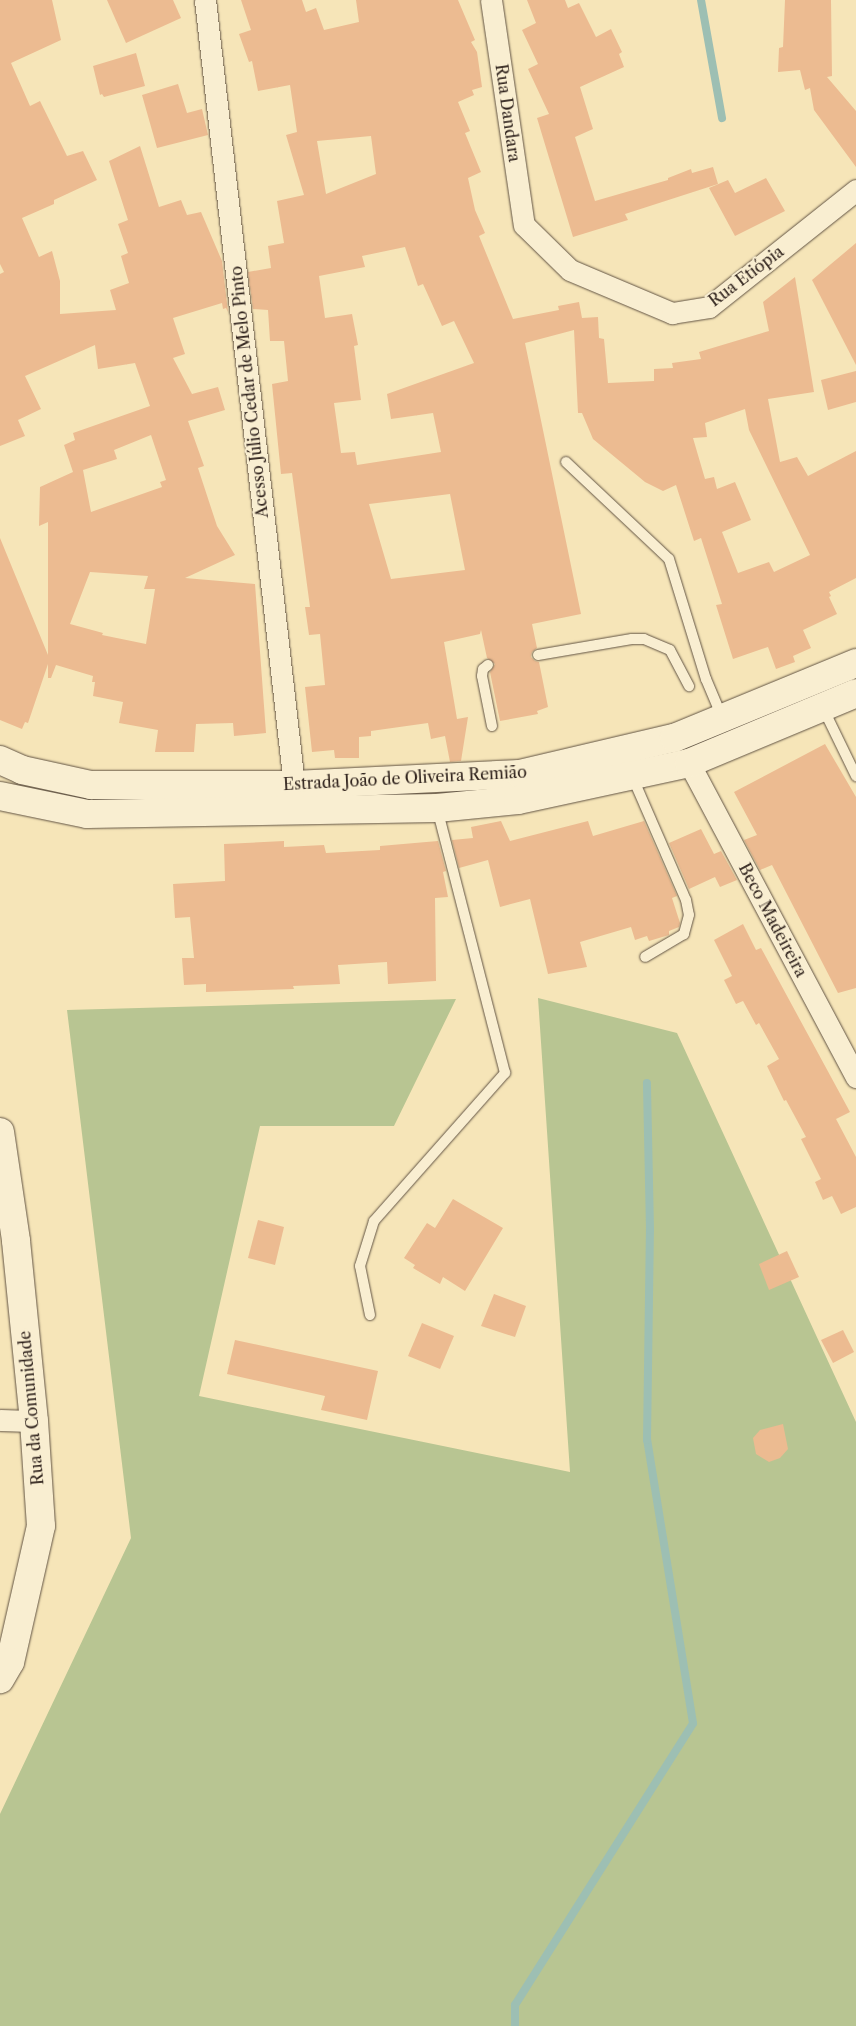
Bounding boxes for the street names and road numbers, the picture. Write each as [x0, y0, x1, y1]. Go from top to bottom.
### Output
street label: Rua Dandara [492, 63, 524, 163]
street label: Rua Etiópia [705, 242, 787, 310]
street label: Acesso Júlio Cedar de Melo Pinto [226, 265, 272, 519]
street label: Estrada João de Oliveira Remião [282, 762, 528, 794]
street label: Beco Madeireira [735, 860, 811, 980]
street label: Rua da Comunidade [15, 1330, 47, 1486]

